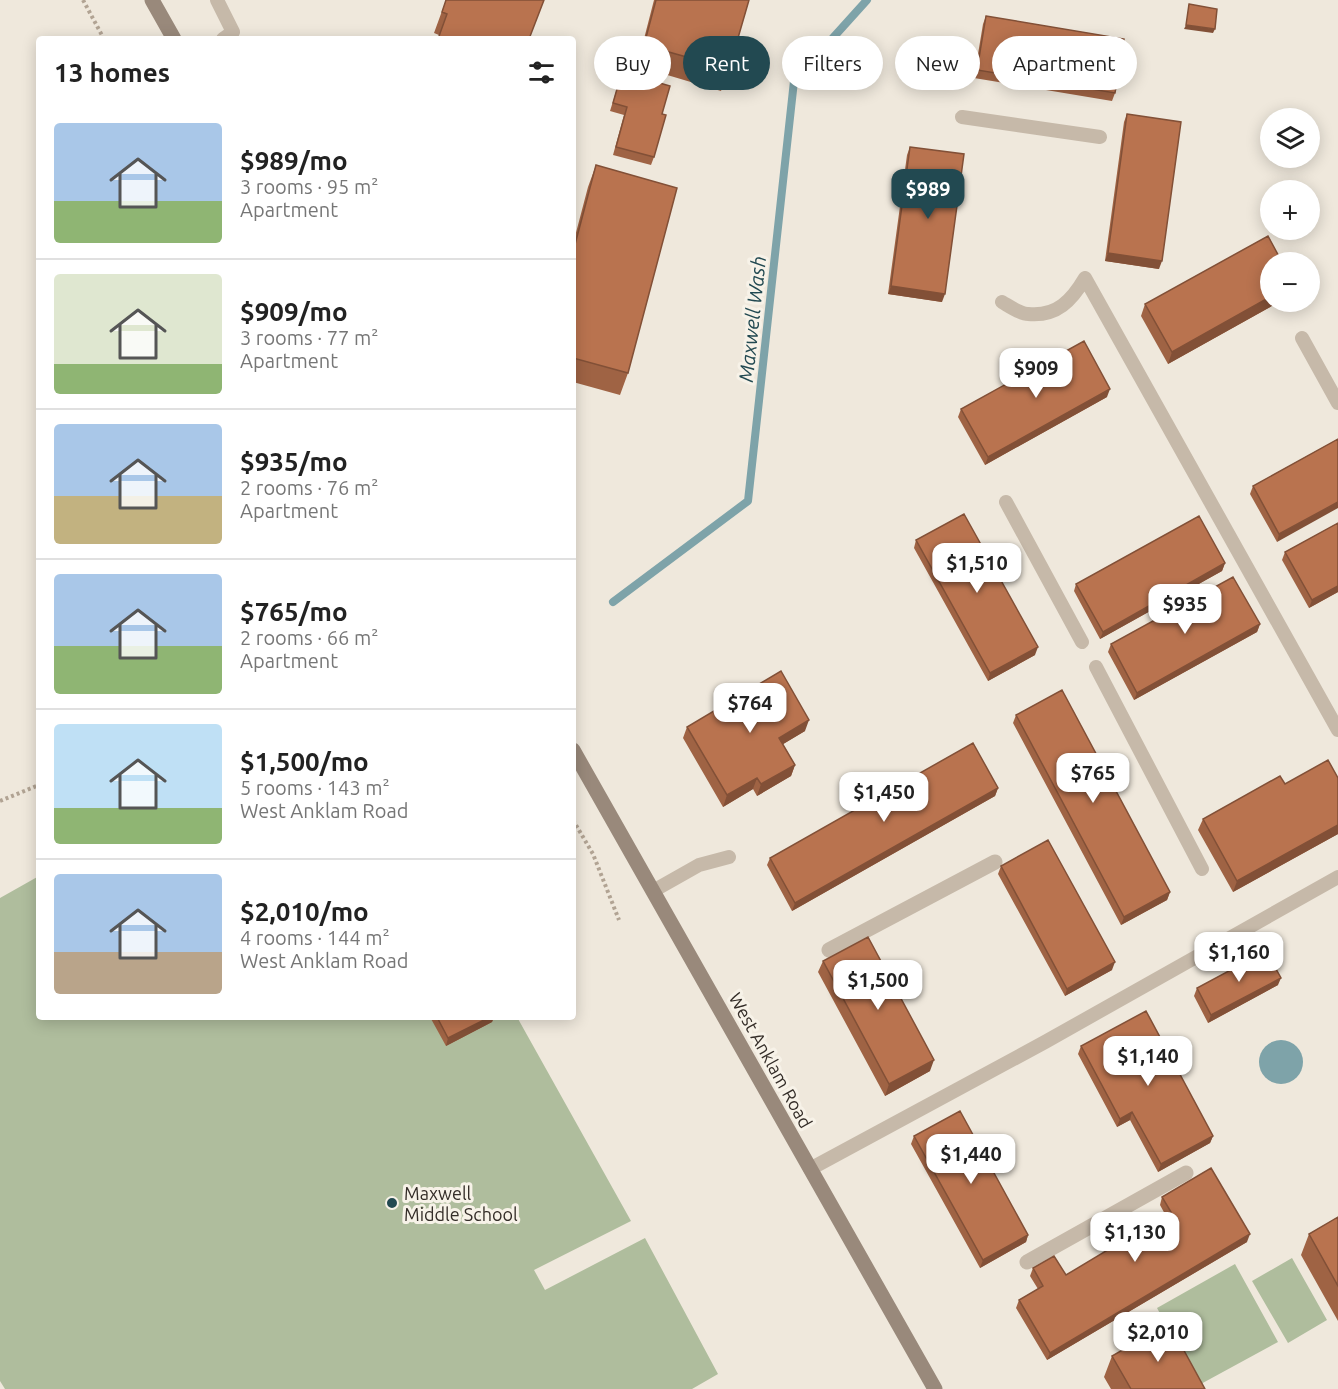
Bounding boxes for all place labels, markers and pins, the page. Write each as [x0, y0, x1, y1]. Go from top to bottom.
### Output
pin: $989 [892, 169, 964, 220]
pin: $909 [1000, 348, 1072, 399]
pin: $1,510 [928, 543, 1026, 594]
pin: $935 [1149, 584, 1221, 635]
pin: $764 [714, 683, 786, 734]
pin: $765 [1057, 753, 1129, 804]
pin: $1,450 [835, 772, 933, 823]
pin: $1,160 [1190, 932, 1288, 983]
pin: $1,500 [829, 960, 927, 1011]
pin: $1,140 [1099, 1036, 1197, 1087]
pin: $1,440 [922, 1134, 1020, 1185]
place label: Maxwell Middle School [404, 1183, 518, 1224]
marker: Maxwell Middle School [385, 1196, 399, 1210]
pin: $1,130 [1086, 1212, 1184, 1263]
pin: $2,010 [1109, 1312, 1207, 1363]

